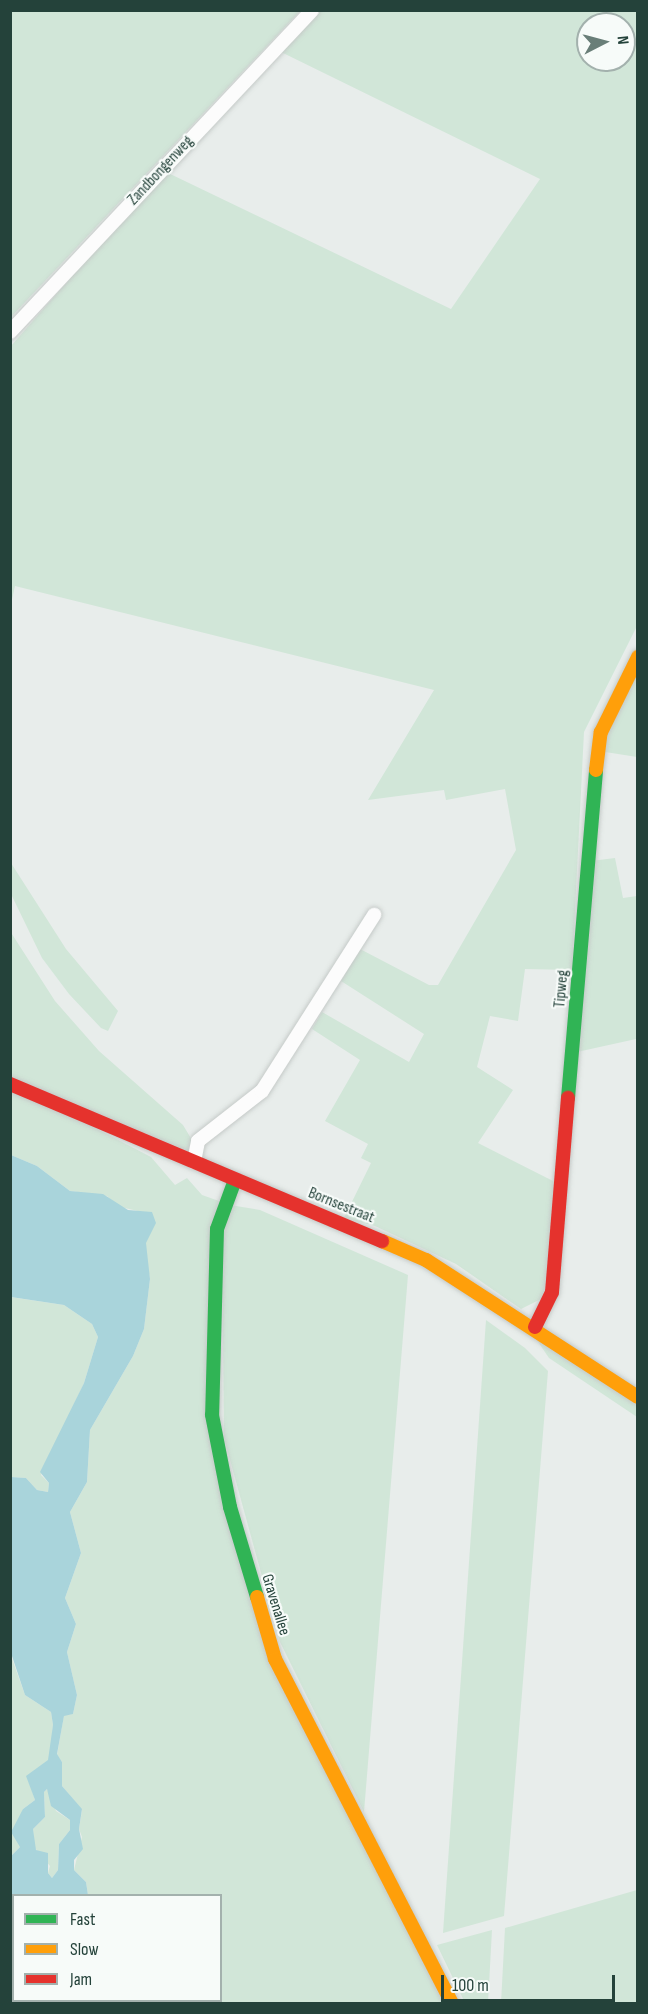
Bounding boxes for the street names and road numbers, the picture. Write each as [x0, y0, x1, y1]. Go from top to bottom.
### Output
street label: Zandbongenweg [124, 132, 198, 210]
street label: Tipweg [551, 969, 573, 1009]
street label: Bornsestraat [305, 1184, 377, 1228]
street label: Gravenallee [257, 1572, 293, 1638]

